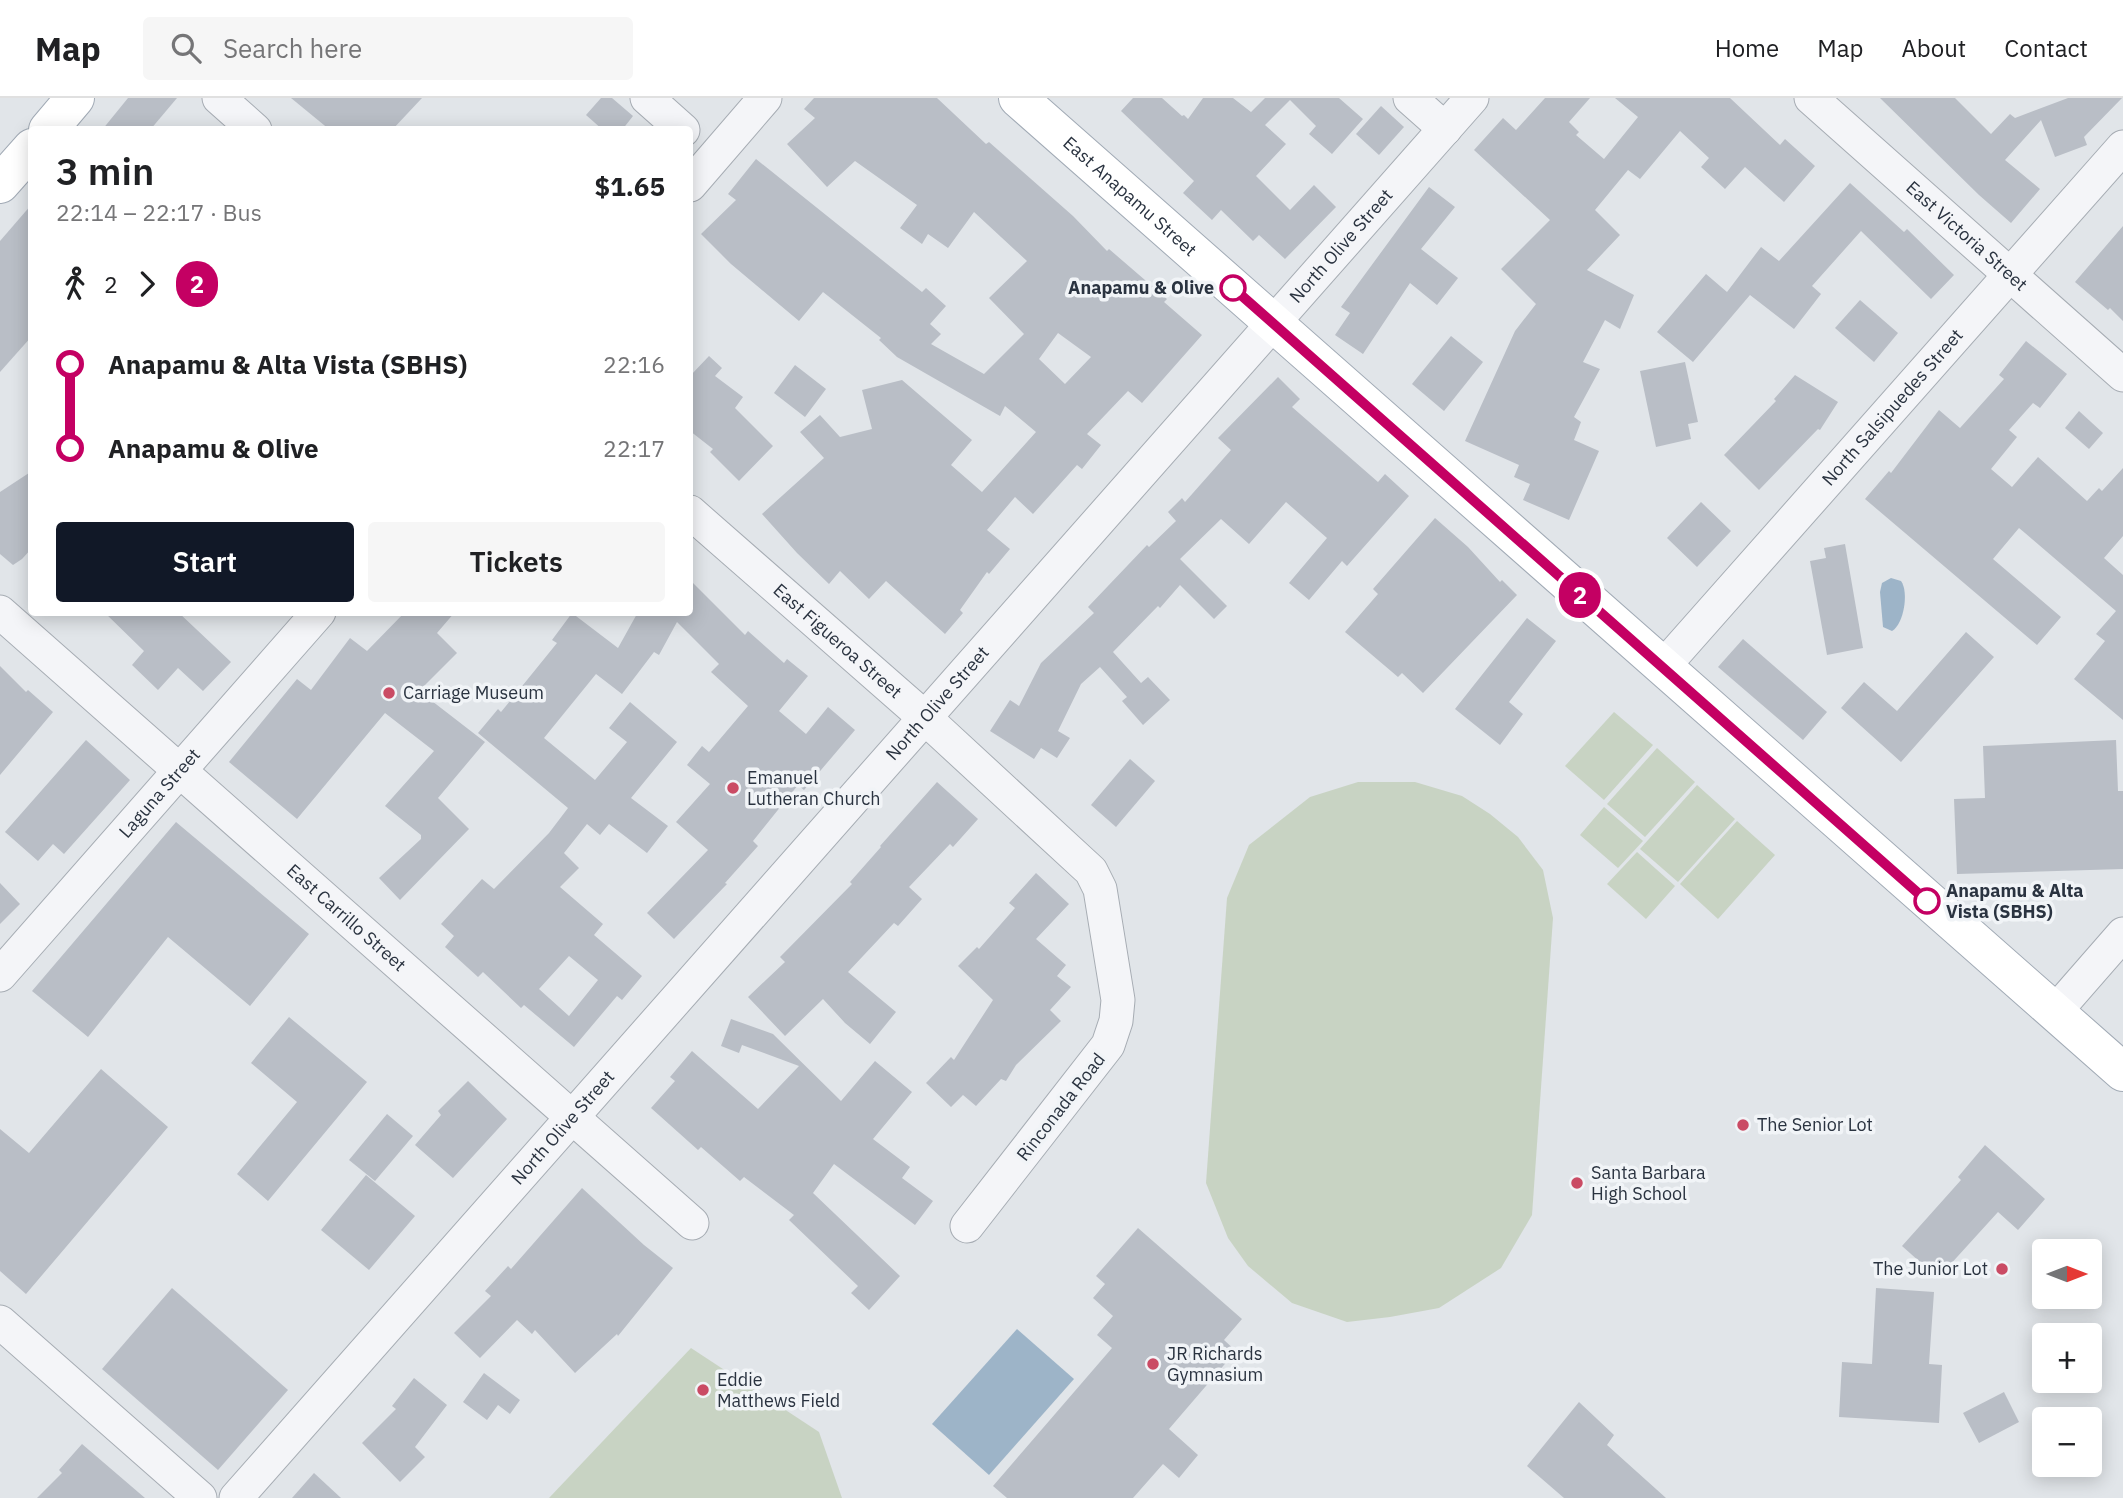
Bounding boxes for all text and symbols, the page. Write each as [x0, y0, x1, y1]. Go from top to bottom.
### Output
search box [143, 17, 633, 80]
text: Map [35, 27, 101, 70]
icon: search [167, 29, 205, 67]
text: Search here [223, 31, 362, 65]
text: Home [1715, 32, 1779, 64]
text: Map [1817, 32, 1863, 64]
text: About [1901, 32, 1966, 64]
text: Contact [2004, 32, 2088, 64]
street label: East Anapamu Street [1059, 131, 1202, 261]
text: 3 min [56, 146, 154, 195]
text: $1.65 [595, 169, 665, 203]
street label: East Victoria Street [1901, 176, 2032, 296]
street label: North Olive Street [1284, 184, 1397, 308]
text: 22:14 – 22:17 · Bus [56, 197, 262, 227]
icon: walk [56, 265, 94, 303]
icon: forward [128, 265, 166, 303]
text: 2 [190, 268, 204, 300]
text: 2 [104, 269, 118, 299]
marker: Anapamu & Olive [1220, 275, 1246, 301]
place label: Anapamu & Olive [1068, 276, 1214, 299]
street label: North Salsipuedes Street [1817, 324, 1968, 490]
text: Anapamu & Alta Vista (SBHS) [108, 347, 467, 381]
text: 22:16 [603, 349, 665, 379]
text: Anapamu & Olive [108, 431, 319, 465]
text: 22:17 [603, 433, 665, 463]
button: Start [56, 522, 354, 602]
button: Tickets [368, 522, 665, 602]
line badge: 2 [1557, 572, 1603, 618]
street label: East Figueroa Street [769, 578, 907, 703]
text: 2 [1573, 579, 1587, 611]
street label: North Olive Street [881, 641, 994, 765]
place label: Carriage Museum [403, 681, 544, 704]
marker: Carriage Museum [381, 685, 397, 701]
street label: Laguna Street [114, 743, 205, 842]
place label: Emanuel Lutheran Church [747, 766, 881, 810]
marker: Emanuel Lutheran Church [725, 780, 741, 796]
street label: East Carrillo Street [282, 859, 411, 976]
place label: Anapamu & Alta Vista (SBHS) [1946, 879, 2084, 923]
marker: Anapamu & Alta Vista (SBHS) [1914, 888, 1940, 914]
street label: Rinconada Road [1011, 1048, 1110, 1165]
street label: North Olive Street [506, 1065, 619, 1189]
place label: The Senior Lot [1757, 1113, 1873, 1136]
marker: The Senior Lot [1735, 1117, 1751, 1133]
place label: Santa Barbara High School [1591, 1161, 1706, 1205]
marker: Santa Barbara High School [1569, 1175, 1585, 1191]
north arrow [2032, 1239, 2102, 1309]
map controls [2032, 1239, 2102, 1477]
place label: The Junior Lot [1873, 1257, 1988, 1280]
marker: The Junior Lot [1994, 1261, 2010, 1277]
button: + [2032, 1323, 2102, 1393]
place label: JR Richards Gymnasium [1167, 1342, 1263, 1386]
marker: JR Richards Gymnasium [1145, 1356, 1161, 1372]
place label: Eddie Matthews Field [717, 1368, 840, 1412]
marker: Eddie Matthews Field [695, 1382, 711, 1398]
button: − [2032, 1407, 2102, 1477]

